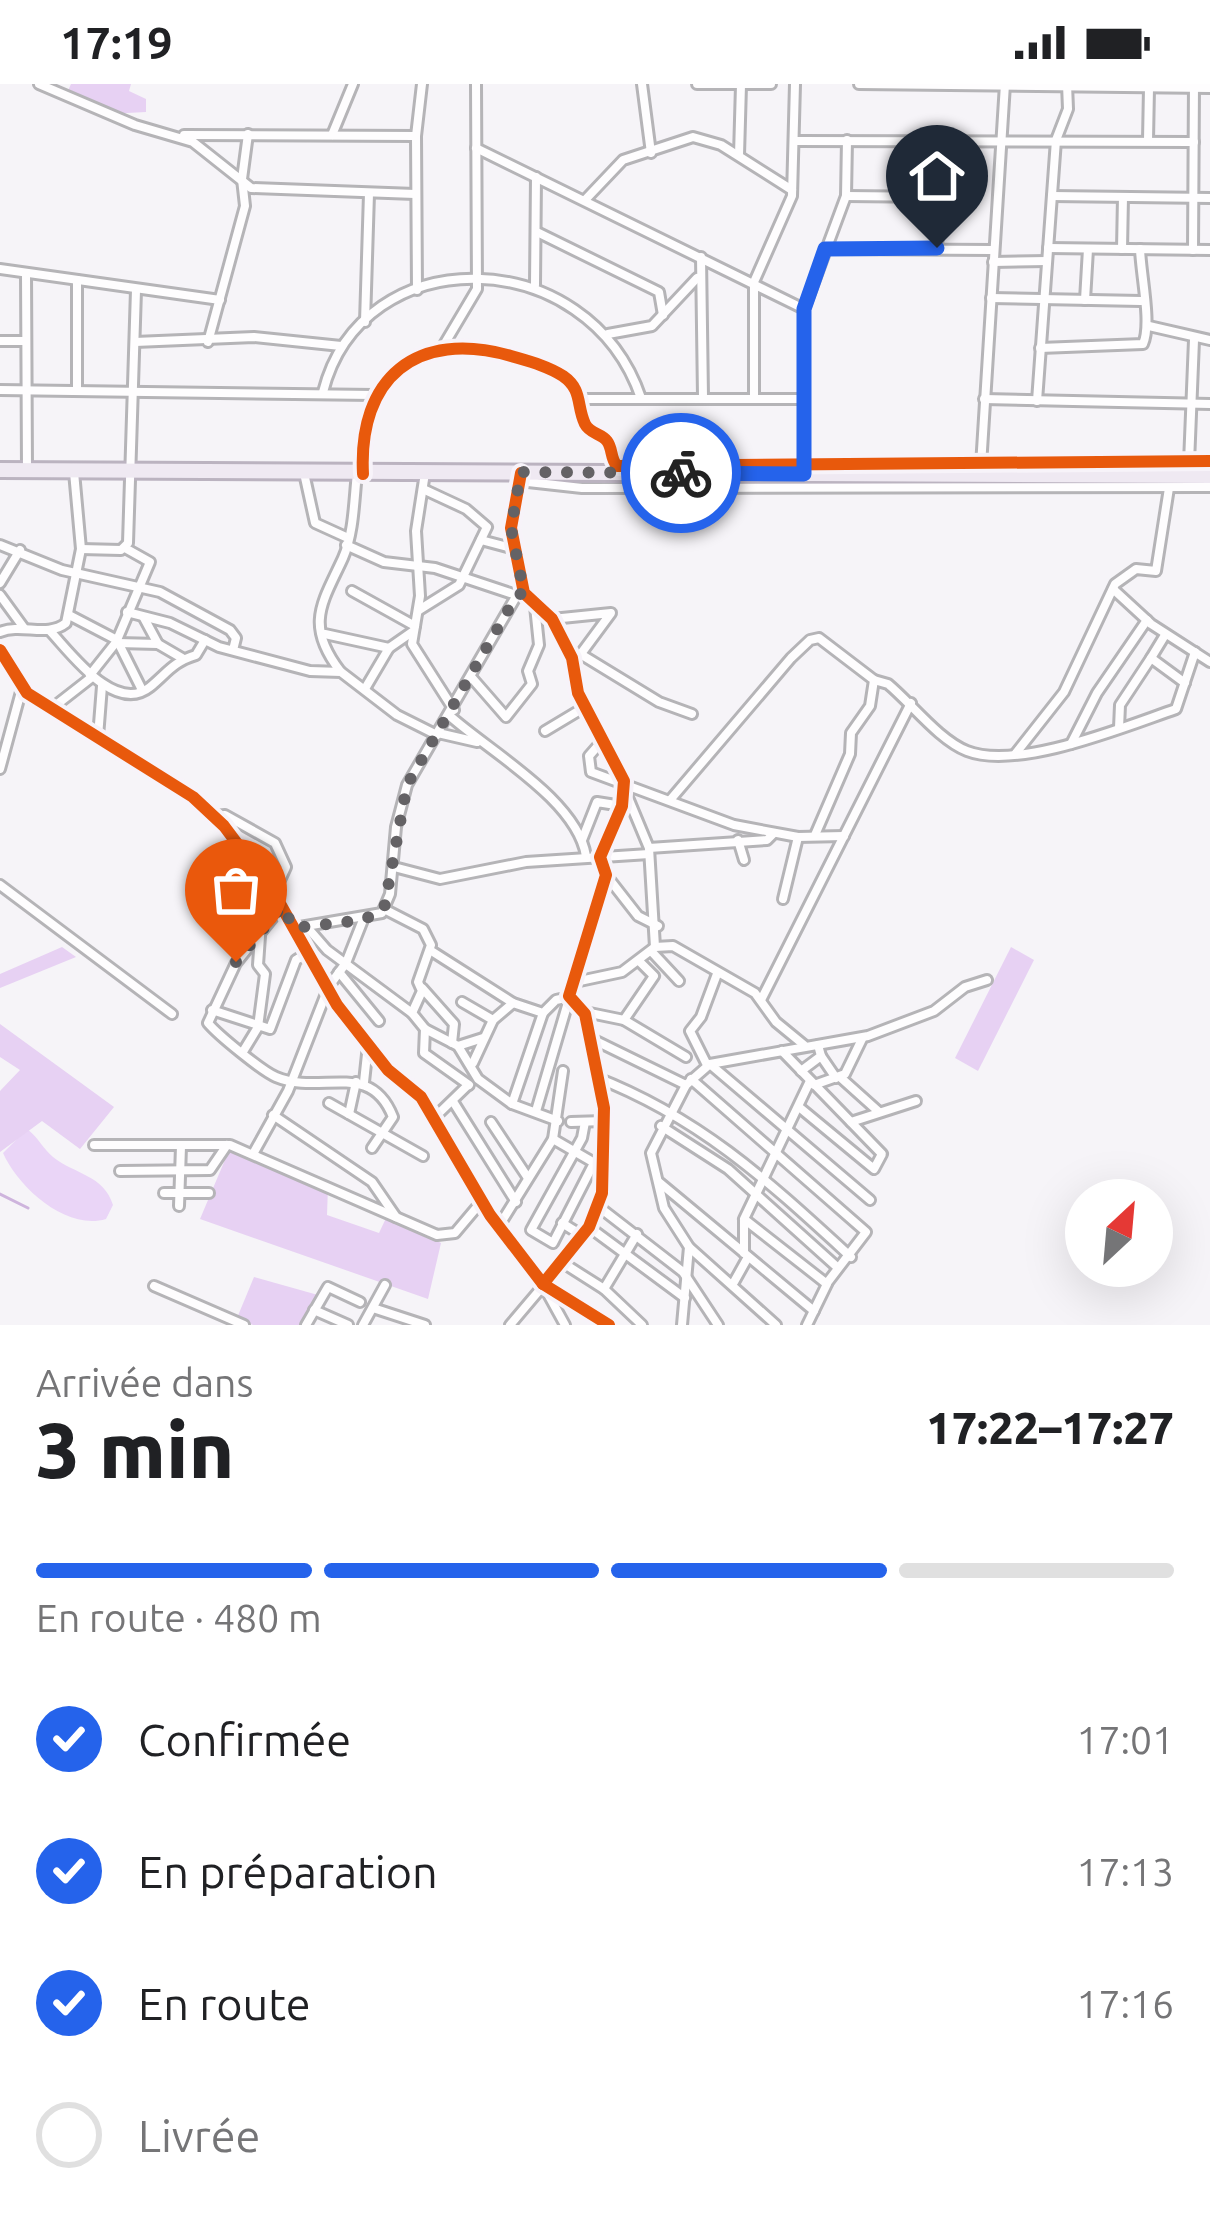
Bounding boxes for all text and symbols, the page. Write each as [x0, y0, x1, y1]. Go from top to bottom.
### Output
text: 17:19 [60, 17, 173, 68]
pin [886, 125, 988, 248]
icon: home [904, 143, 970, 209]
courier [621, 413, 741, 533]
icon: bike [648, 440, 714, 506]
pin [185, 839, 287, 962]
icon: bag [203, 857, 269, 923]
north arrow [1065, 1179, 1173, 1287]
map controls [1065, 1179, 1173, 1287]
text: Arrivée dans [36, 1361, 253, 1404]
text: 17:22–17:27 [926, 1402, 1174, 1453]
text: 3 min [36, 1405, 234, 1493]
text: En route · 480 m [36, 1596, 322, 1639]
icon: check [36, 1706, 102, 1772]
text: Confirmée [138, 1714, 351, 1765]
text: 17:01 [1076, 1718, 1174, 1761]
icon: check [36, 1838, 102, 1904]
text: En préparation [138, 1846, 438, 1897]
text: 17:13 [1076, 1850, 1174, 1893]
icon: check [36, 1970, 102, 2036]
text: En route [138, 1978, 311, 2029]
text: 17:16 [1076, 1982, 1174, 2025]
text: Livrée [138, 2110, 260, 2161]

